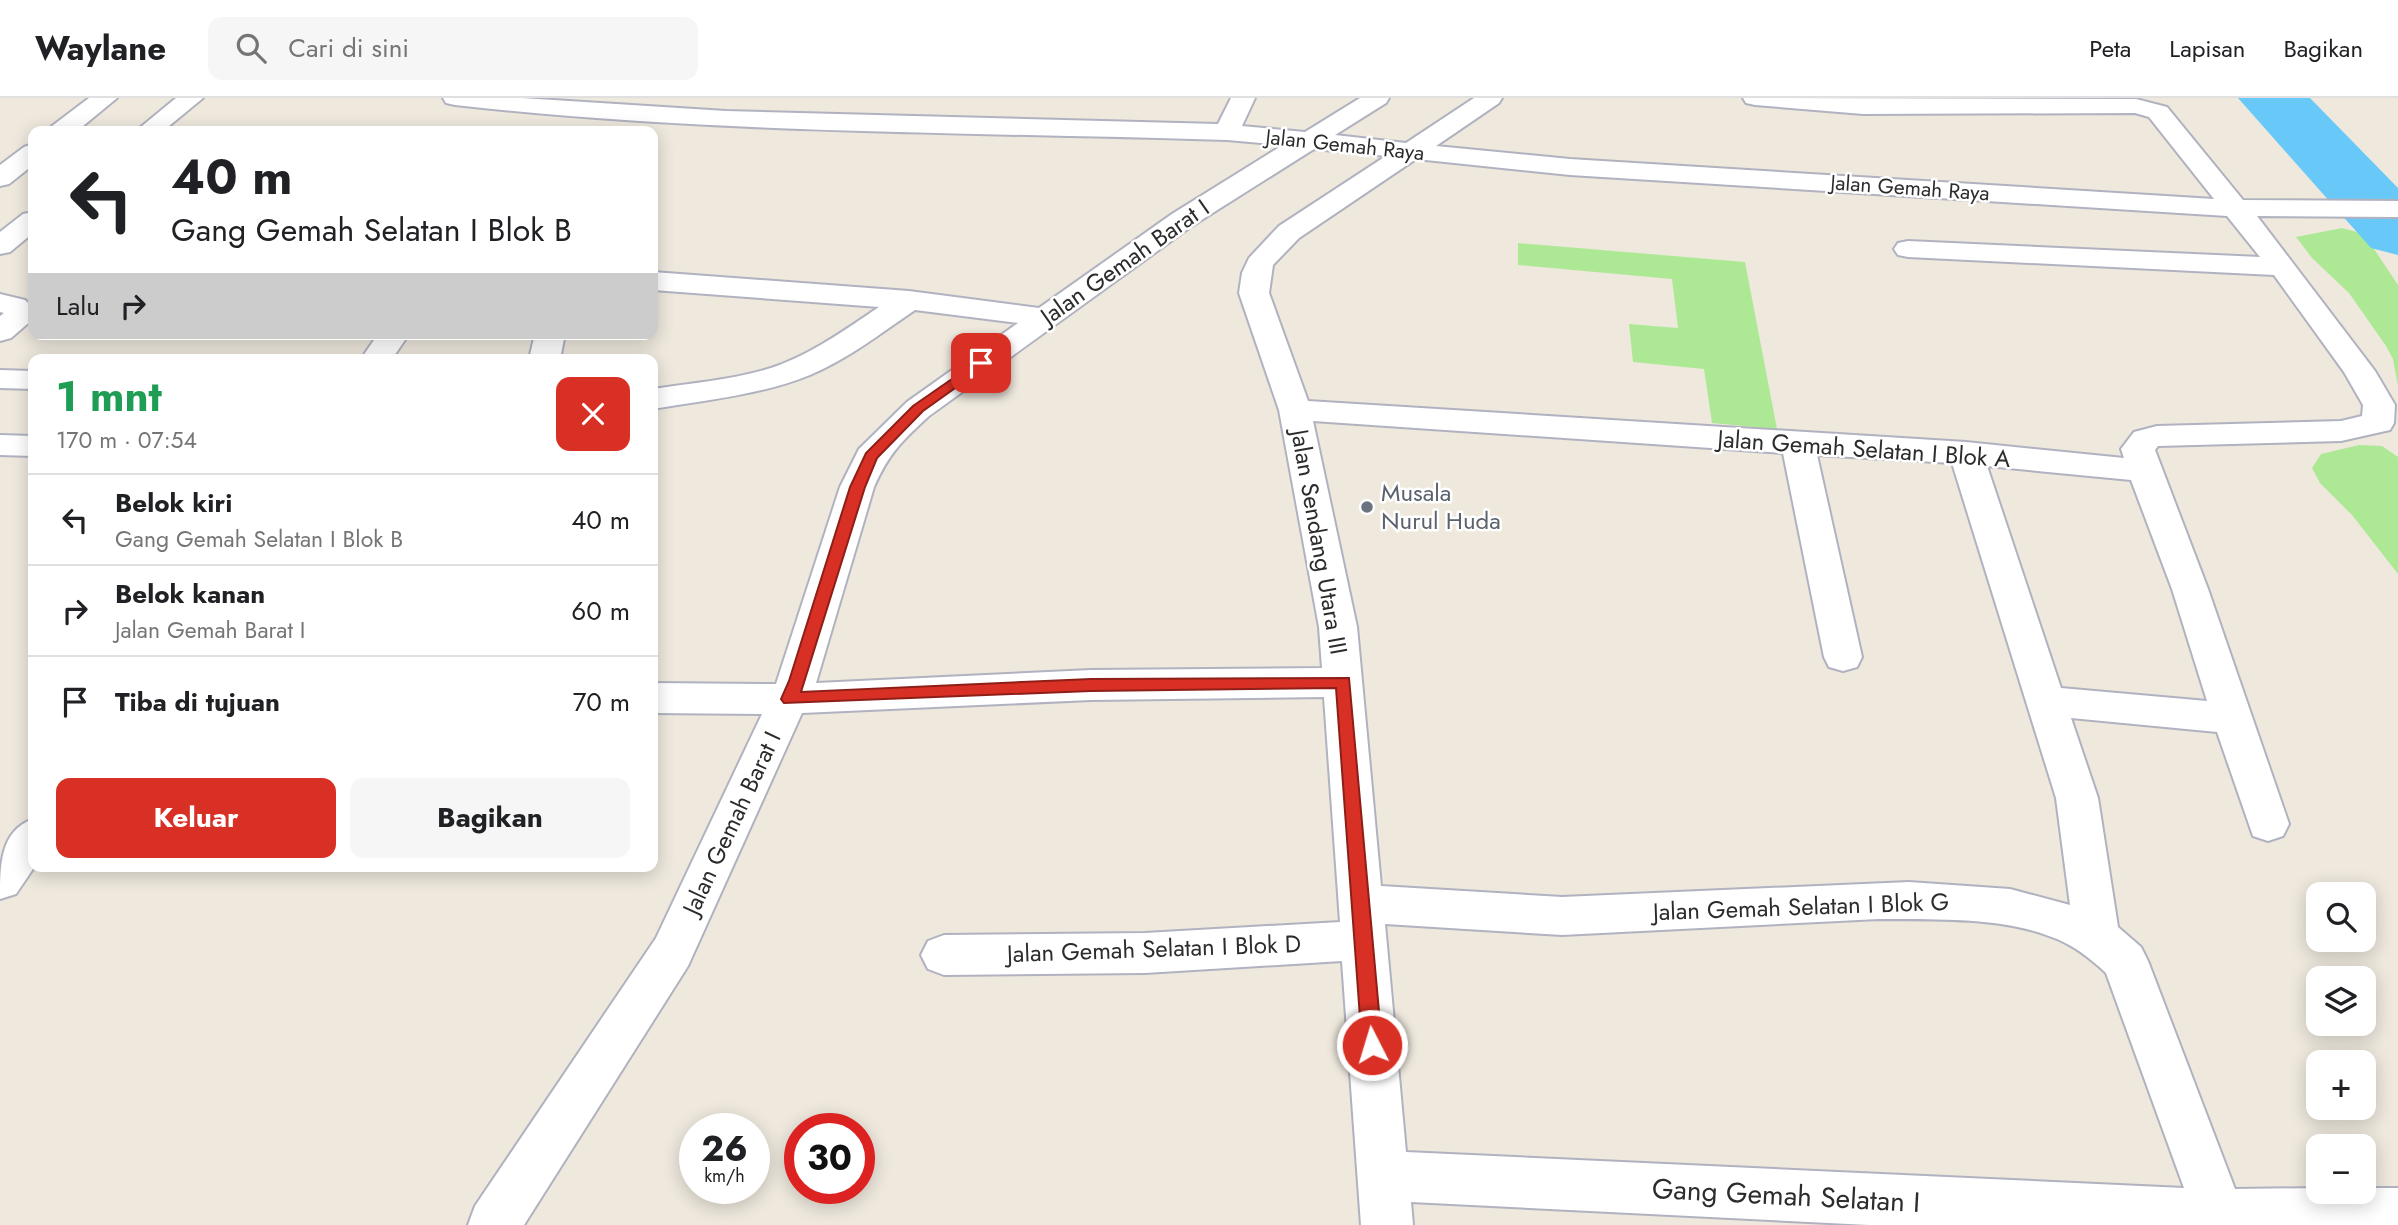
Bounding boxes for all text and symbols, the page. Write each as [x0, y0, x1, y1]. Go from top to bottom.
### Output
search box [208, 17, 698, 80]
text: Waylane [35, 25, 166, 72]
icon: search [232, 29, 270, 67]
text: Cari di sini [288, 29, 409, 67]
text: Peta [2089, 31, 2131, 66]
text: Lapisan [2169, 31, 2245, 66]
text: Bagikan [2283, 31, 2363, 66]
street label: Jalan Gemah Raya [1261, 121, 1426, 168]
text: 40 m [171, 142, 293, 212]
icon: left [56, 154, 147, 245]
street label: Jalan Gemah Raya [1826, 167, 1991, 209]
street label: Jalan Gemah Barat I [1031, 190, 1216, 335]
text: Gang Gemah Selatan I Blok B [171, 207, 572, 253]
text: Lalu [56, 287, 100, 325]
icon: right [114, 287, 152, 325]
pin [951, 333, 1011, 393]
icon: arrive [962, 344, 1000, 382]
text: 1 mnt [56, 366, 162, 427]
button: close [556, 377, 630, 451]
street label: Jalan Gemah Selatan I Blok A [1713, 421, 2012, 476]
text: 170 m · 07:54 [56, 423, 197, 457]
street label: Jalan Sendang Utara III [1282, 424, 1357, 657]
place label: Musala Nurul Huda [1381, 475, 1501, 538]
text: Belok kiri [115, 484, 232, 522]
marker: Musala Nurul Huda [1359, 499, 1375, 515]
icon: left [56, 501, 94, 539]
text: 40 m [571, 501, 630, 539]
text: Gang Gemah Selatan I Blok B [115, 522, 403, 556]
text: Belok kanan [115, 575, 265, 613]
icon: right [56, 592, 94, 630]
text: 60 m [571, 592, 630, 630]
text: Jalan Gemah Barat I [115, 613, 305, 647]
icon: arrive [56, 683, 94, 721]
text: Tiba di tujuan [115, 683, 280, 721]
text: 70 m [573, 683, 630, 721]
street label: Jalan Gemah Barat I [672, 725, 789, 923]
button: Keluar [56, 778, 336, 858]
button: Bagikan [350, 778, 630, 858]
map controls [2306, 882, 2376, 1204]
button: search [2306, 882, 2376, 952]
street label: Jalan Gemah Selatan I Blok G [1649, 884, 1950, 929]
street label: Jalan Gemah Selatan I Blok D [1003, 926, 1302, 971]
button: layers [2306, 966, 2376, 1036]
position arrow [1335, 1008, 1409, 1082]
button: + [2306, 1050, 2376, 1120]
speed limit sign: 30 [784, 1113, 875, 1204]
text: 26 [701, 1124, 748, 1174]
button: − [2306, 1134, 2376, 1204]
text: km/h [704, 1163, 745, 1189]
street label: Gang Gemah Selatan I [1651, 1168, 1921, 1223]

